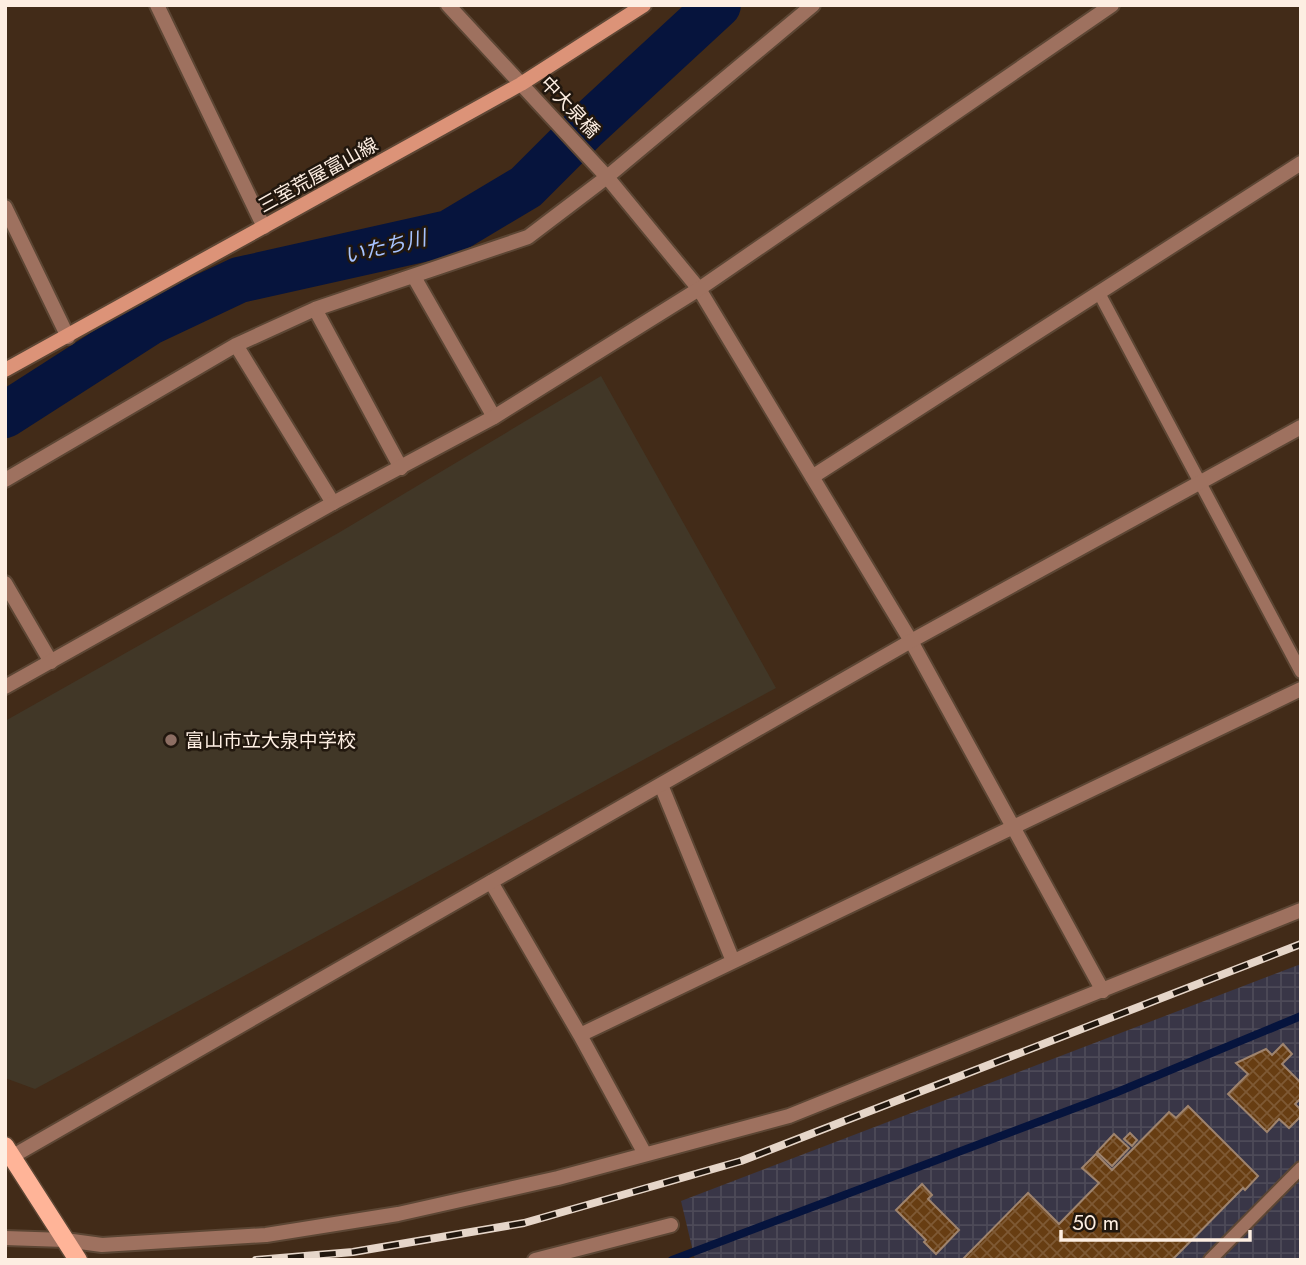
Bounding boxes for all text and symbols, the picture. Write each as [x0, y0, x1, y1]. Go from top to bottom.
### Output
street label: 中大泉橋 [534, 70, 606, 144]
street label: 三室荒屋富山線 [253, 131, 383, 219]
water label: いたち川 [341, 222, 431, 271]
place label: 富山市立大泉中学校 [185, 727, 356, 754]
marker: 富山市立大泉中学校 [163, 732, 179, 748]
scale bar [1061, 1198, 1250, 1242]
text: 50 m [1072, 1208, 1119, 1238]

